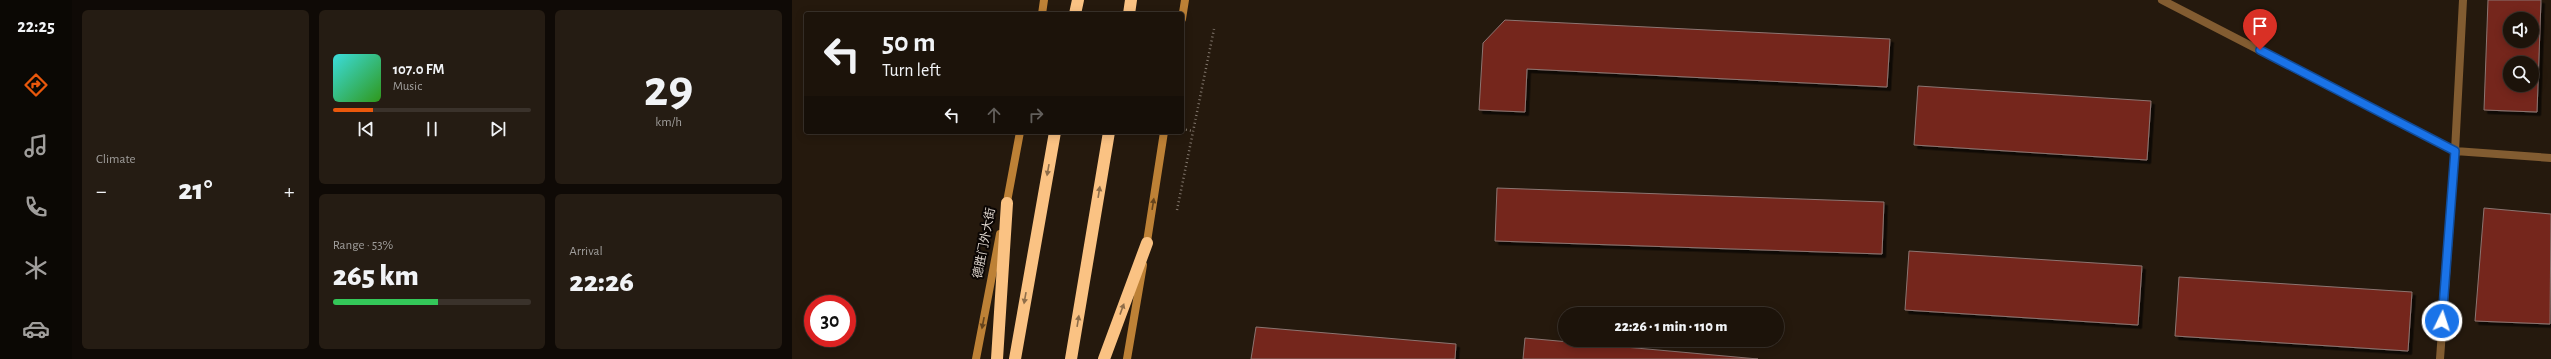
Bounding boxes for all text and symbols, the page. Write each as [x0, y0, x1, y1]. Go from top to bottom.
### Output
pin [2243, 9, 2277, 50]
map controls [2503, 12, 2539, 92]
button: sound [2503, 12, 2539, 48]
icon: arrive [2249, 15, 2271, 37]
text: 22:25 [17, 18, 55, 36]
icon: left [816, 28, 868, 80]
text: 50 m [882, 29, 936, 57]
button: search [2503, 56, 2539, 92]
text: 107.0 FM [393, 62, 445, 77]
text: Turn left [882, 62, 941, 80]
text: 29 [644, 63, 693, 115]
icon: directions [22, 71, 50, 99]
text: Music [393, 80, 422, 93]
icon: left [941, 104, 963, 126]
icon: ahead [983, 104, 1005, 126]
icon: right [1025, 104, 1047, 126]
text: km/h [655, 116, 682, 129]
icon: previous [355, 118, 377, 140]
icon: pause [421, 118, 443, 140]
icon: next [487, 118, 509, 140]
icon: music [22, 132, 50, 160]
text: Climate [96, 153, 135, 166]
one-way arrow [1045, 164, 1051, 177]
text: 21° [178, 175, 212, 205]
text: − [96, 180, 107, 202]
text: + [284, 180, 295, 202]
one-way arrow [1096, 186, 1102, 198]
icon: phone [22, 193, 50, 221]
one-way arrow [1150, 198, 1156, 210]
street label: 德胜门外大街 [970, 206, 997, 279]
text: Range · 53% [333, 239, 393, 252]
text: Arrival [569, 245, 603, 258]
icon: climate [22, 254, 50, 282]
text: 265 km [333, 261, 419, 291]
text: 22:26 [569, 267, 634, 297]
one-way arrow [1022, 292, 1028, 305]
speed limit sign: 30 [804, 295, 856, 347]
position arrow [2421, 300, 2463, 342]
one-way arrow [1120, 303, 1126, 315]
one-way arrow [1075, 314, 1081, 327]
icon: car [22, 315, 50, 343]
one-way arrow [979, 317, 985, 329]
text: 22:26 · 1 min · 110 m [1615, 319, 1727, 334]

